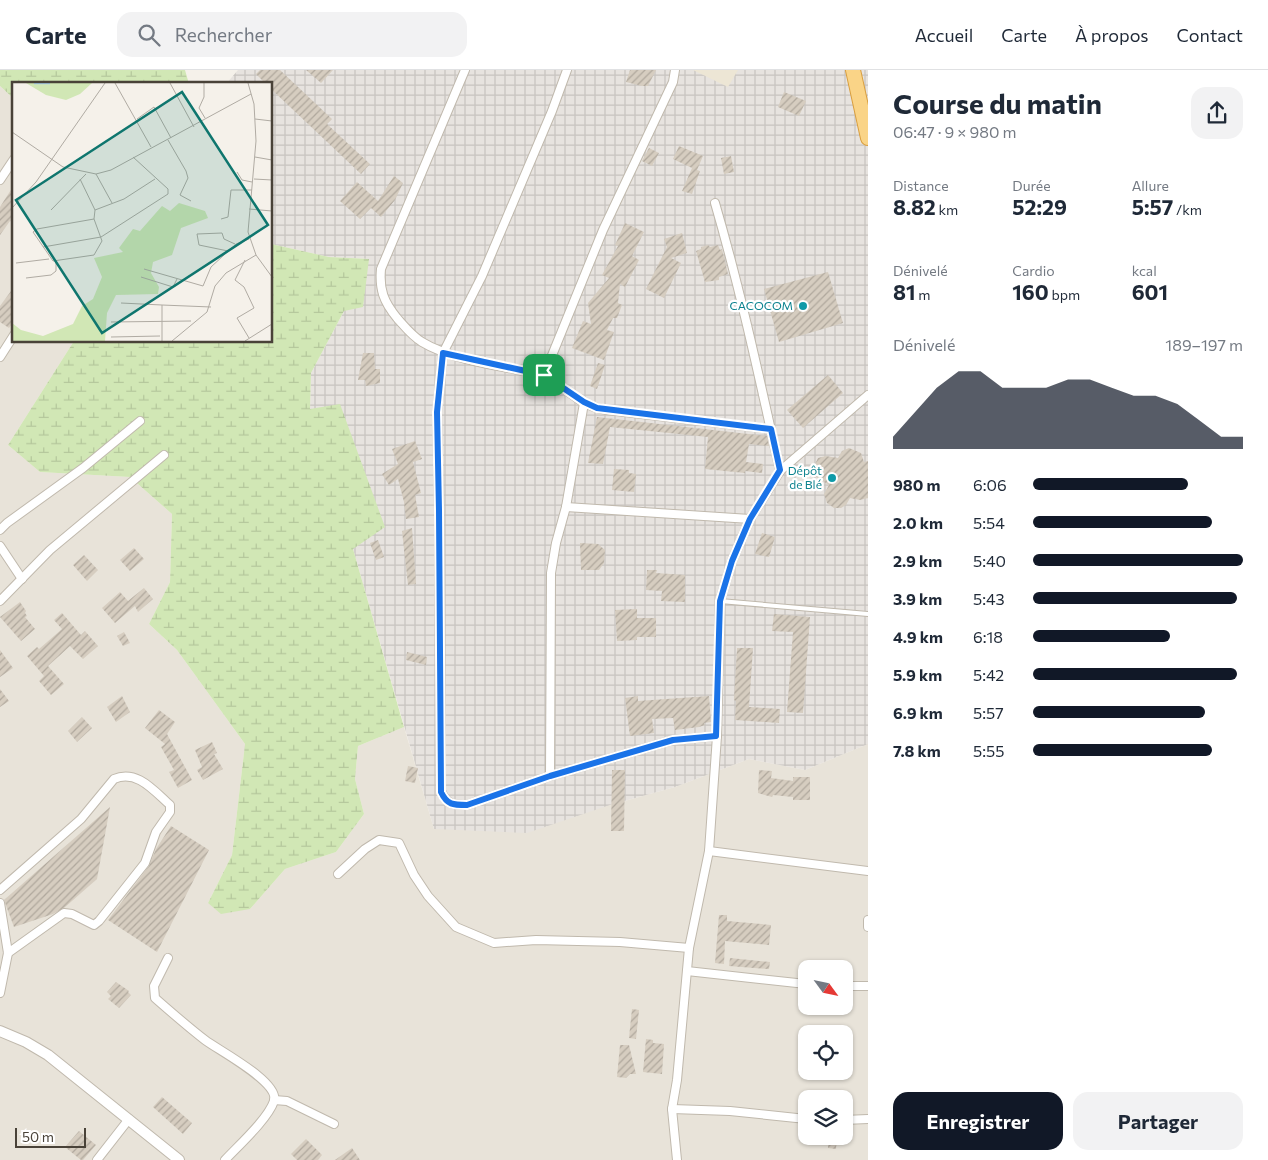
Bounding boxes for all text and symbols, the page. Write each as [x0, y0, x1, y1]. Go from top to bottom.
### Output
search box [117, 12, 467, 57]
text: Carte [25, 20, 87, 49]
icon: search [135, 21, 163, 49]
text: Rechercher [175, 23, 272, 46]
text: Accueil [915, 24, 973, 46]
text: Carte [1001, 24, 1047, 46]
text: À propos [1075, 24, 1149, 46]
text: Contact [1177, 24, 1243, 46]
inset map [12, 82, 272, 342]
text: Course du matin [893, 86, 1102, 120]
button: share [1191, 87, 1243, 139]
text: 06:47 · 9 × 980 m [893, 122, 1016, 141]
text: Distance [893, 177, 949, 194]
text: Durée [1012, 177, 1051, 194]
text: Allure [1132, 177, 1169, 194]
text: 8.82 [893, 194, 936, 219]
text: 52:29 [1012, 194, 1067, 219]
text: 5:57 [1132, 194, 1173, 219]
text: km [936, 201, 958, 218]
text: /km [1173, 201, 1202, 218]
text: Dénivelé [893, 262, 948, 279]
text: Cardio [1012, 262, 1055, 279]
text: kcal [1132, 262, 1157, 279]
text: 81 [893, 279, 916, 304]
text: 160 [1012, 279, 1049, 304]
text: 601 [1132, 279, 1168, 304]
text: m [916, 286, 930, 303]
text: bpm [1049, 286, 1080, 303]
place label: CACOCOM [730, 298, 793, 312]
marker: CACOCOM [797, 300, 809, 312]
text: Dénivelé [893, 335, 955, 354]
text: 189–197 m [1165, 335, 1243, 354]
pin [523, 354, 565, 396]
icon: arrive [530, 361, 558, 389]
place label: Dépôt de Blé [788, 463, 822, 491]
marker: Dépôt de Blé [826, 472, 838, 484]
text: 980 m [893, 475, 940, 494]
text: 6:06 [973, 475, 1007, 494]
text: 2.0 km [893, 513, 943, 532]
text: 5:54 [973, 513, 1005, 532]
text: 2.9 km [893, 551, 942, 570]
text: 5:40 [973, 551, 1006, 570]
text: 3.9 km [893, 589, 942, 608]
text: 5:43 [973, 589, 1005, 608]
text: 4.9 km [893, 627, 943, 646]
text: 6:18 [973, 627, 1003, 646]
text: 5.9 km [893, 665, 942, 684]
text: 5:42 [973, 665, 1004, 684]
text: 6.9 km [893, 703, 943, 722]
text: 5:57 [973, 703, 1004, 722]
text: 7.8 km [893, 741, 941, 760]
text: 5:55 [973, 741, 1004, 760]
north arrow [798, 960, 852, 1015]
map controls [798, 960, 853, 1145]
button: locate [798, 1025, 853, 1080]
button: layers [798, 1090, 853, 1145]
button: Enregistrer [893, 1092, 1063, 1150]
button: Partager [1073, 1092, 1243, 1150]
scale bar [15, 1125, 86, 1148]
text: 50 m [22, 1128, 54, 1145]

